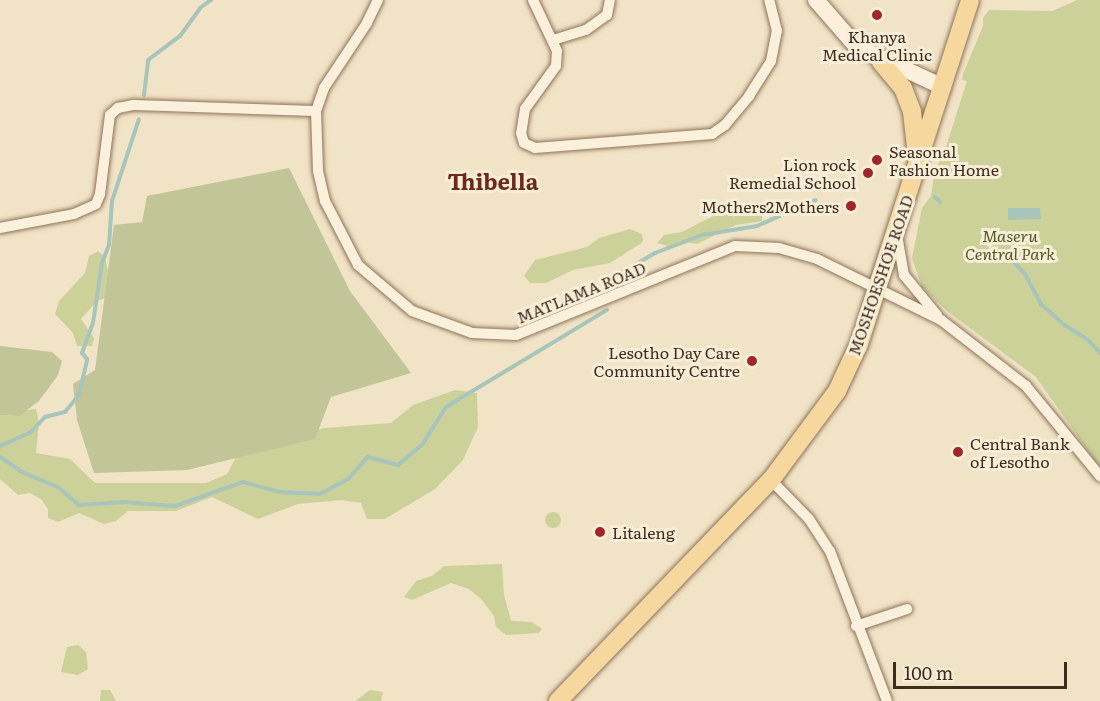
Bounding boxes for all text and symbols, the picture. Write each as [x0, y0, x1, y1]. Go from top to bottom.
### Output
marker: Khanya Medical Clinic [868, 6, 886, 24]
place label: Khanya Medical Clinic [822, 26, 932, 64]
place label: Seasonal Fashion Home [889, 141, 999, 179]
marker: Seasonal Fashion Home [870, 153, 884, 167]
place label: Lion rock Remedial School [729, 154, 856, 192]
marker: Lion rock Remedial School [861, 166, 875, 180]
district label: Thibella [447, 168, 539, 194]
street label: MOSHOESHOE ROAD [844, 192, 916, 358]
place label: Mothers2Mothers [701, 196, 839, 216]
marker: Mothers2Mothers [844, 199, 858, 213]
park label: Maseru Central Park [965, 225, 1055, 263]
street label: MATLAMA ROAD [514, 257, 648, 327]
place label: Lesotho Day Care Community Centre [593, 342, 740, 380]
marker: Lesotho Day Care Community Centre [745, 354, 759, 368]
place label: Central Bank of Lesotho [970, 433, 1070, 471]
marker: Central Bank of Lesotho [951, 445, 965, 459]
place label: Litaleng [612, 522, 675, 542]
marker: Litaleng [593, 525, 607, 539]
scale bar [896, 650, 1070, 688]
text: 100 m [904, 659, 953, 686]

